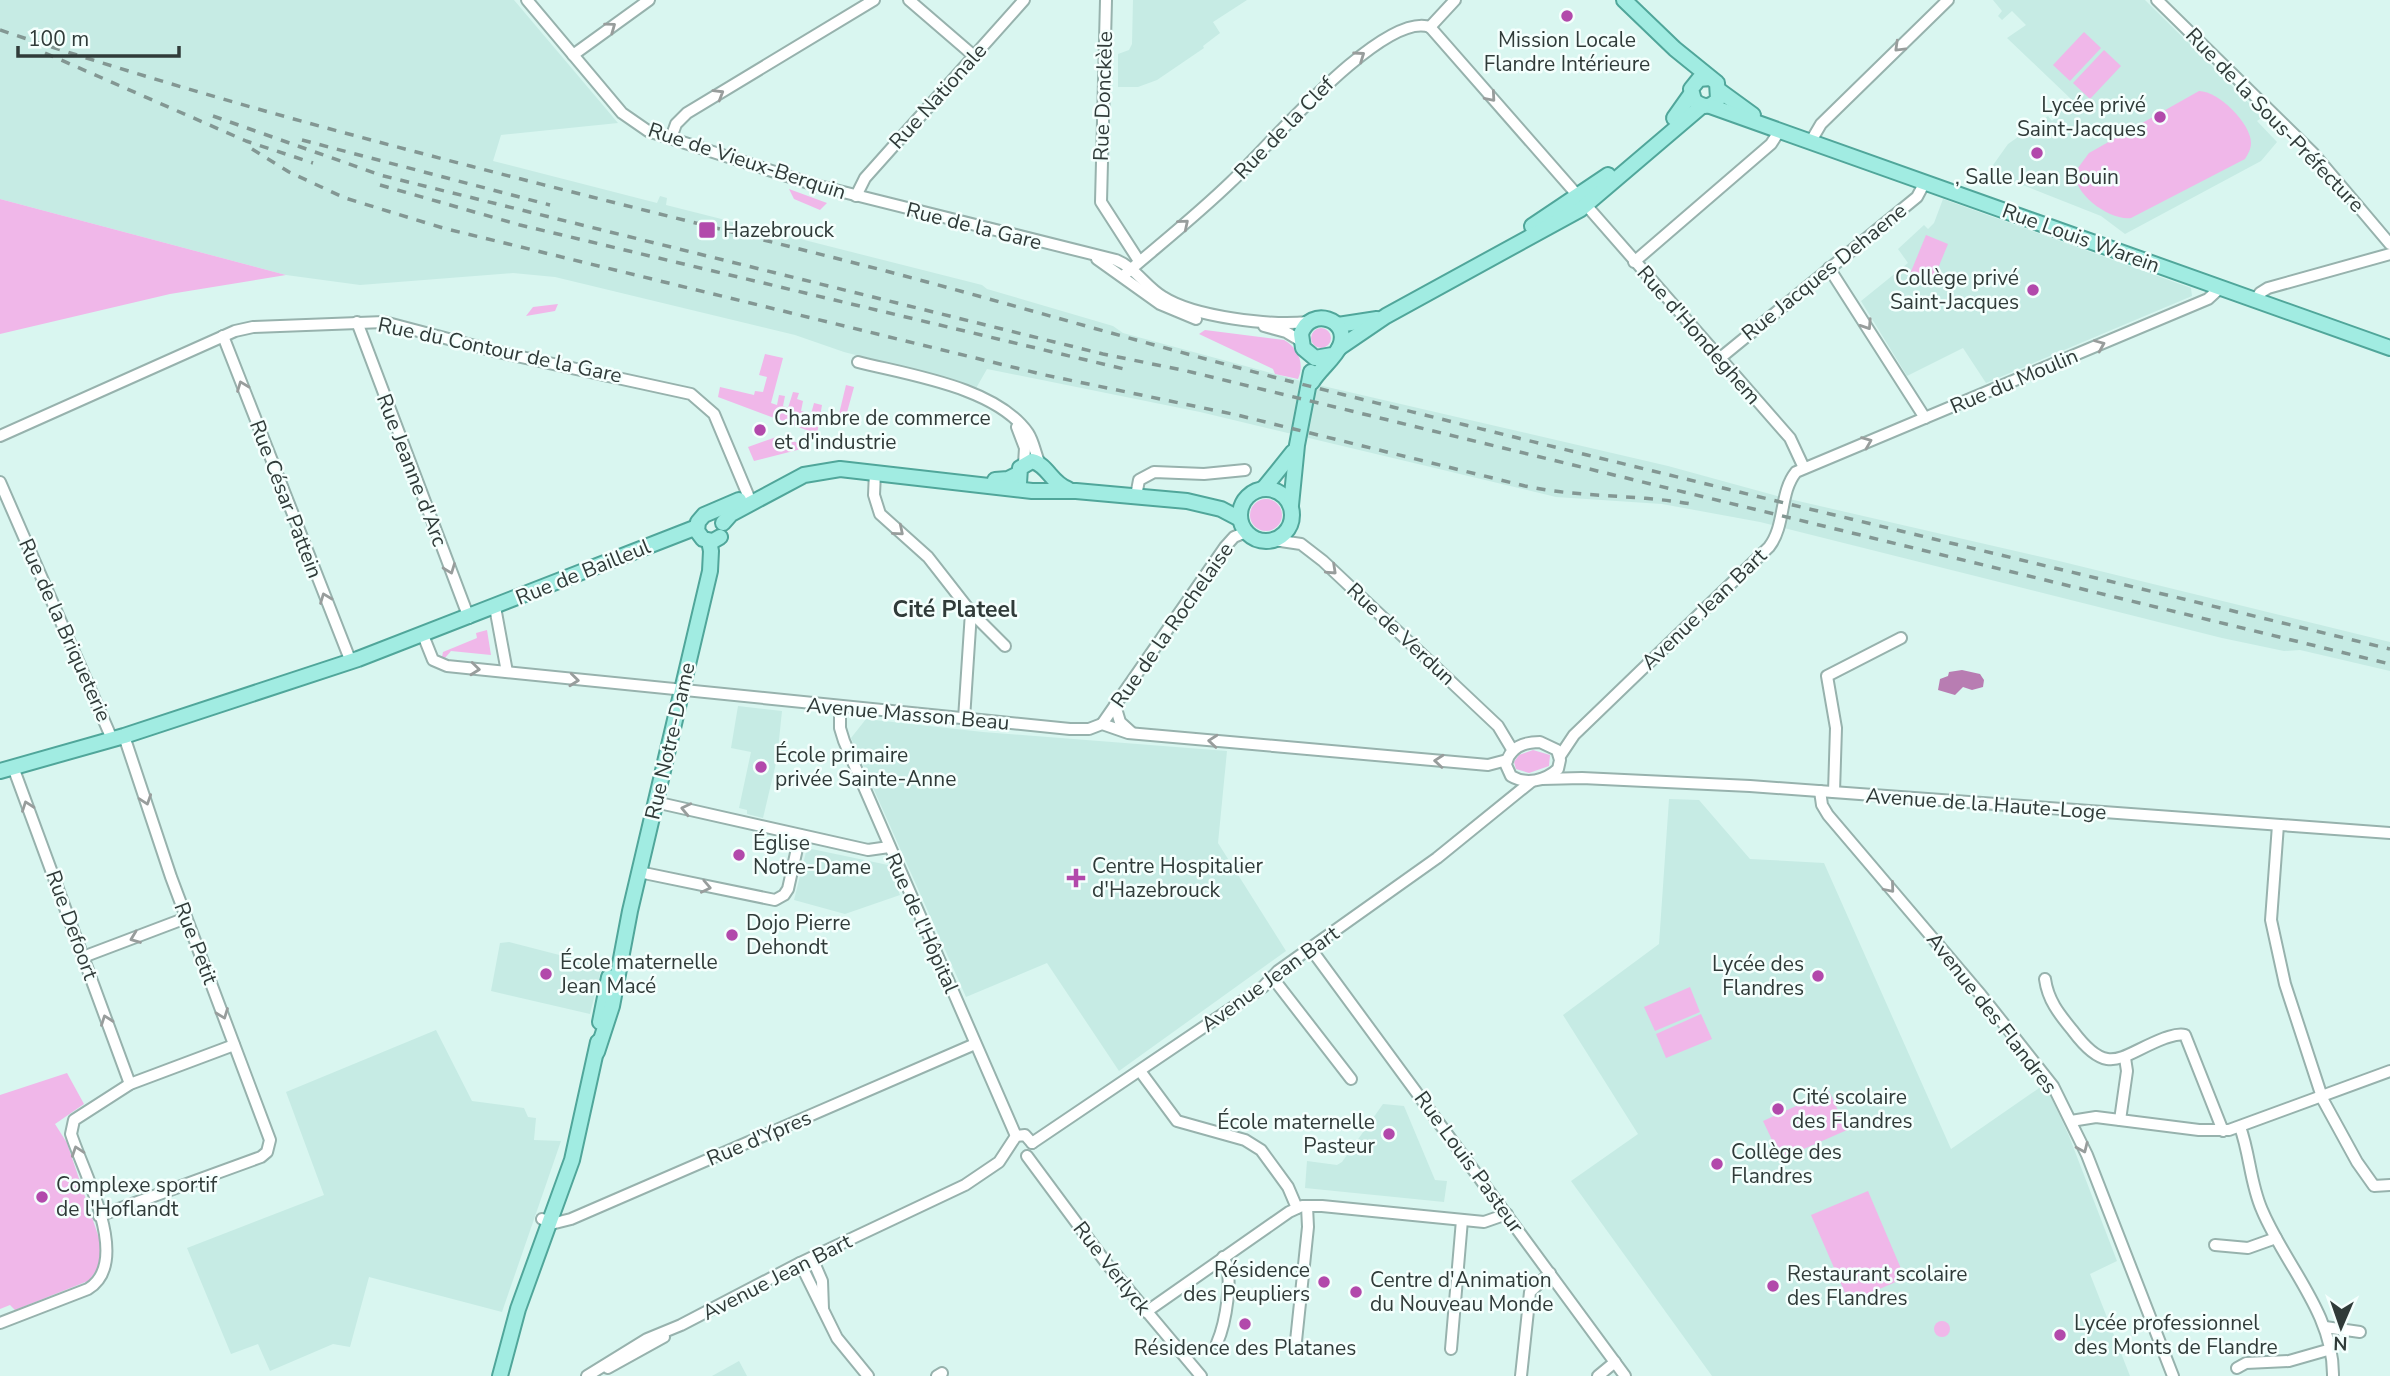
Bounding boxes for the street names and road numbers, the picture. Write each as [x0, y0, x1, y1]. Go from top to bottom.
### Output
street label: Rue de la Sous-Préfecture [2179, 22, 2371, 218]
street label: Rue Donckèle [1087, 31, 1119, 161]
street label: Rue Nationale [883, 37, 993, 155]
street label: Rue de la Clef [1228, 70, 1341, 185]
street label: Rue de Vieux-Berquin [645, 116, 849, 206]
street label: Rue de la Gare [903, 196, 1045, 256]
street label: Rue Louis Warein [1998, 196, 2164, 280]
street label: Rue Jacques Dehaene [1736, 197, 1912, 347]
street label: Rue d'Hondeghem [1631, 260, 1767, 410]
street label: Rue du Contour de la Gare [375, 310, 625, 390]
street label: Rue du Moulin [1946, 341, 2082, 421]
street label: Rue Jeanne d'Arc [370, 390, 454, 551]
street label: Rue César Pattein [243, 416, 329, 582]
street label: Rue de Bailleul [512, 532, 655, 612]
street label: Rue de la Briqueterie [12, 534, 118, 726]
street label: Rue de la Rochelaise [1104, 537, 1240, 713]
street label: Avenue Jean Bart [1635, 542, 1773, 676]
street label: Rue de Verdun [1341, 576, 1461, 692]
street label: Rue Notre-Dame [638, 660, 702, 822]
street label: Avenue Masson Beau [805, 691, 1011, 737]
street label: Avenue de la Haute-Loge [1865, 782, 2107, 826]
street label: Rue de l'Hôpital [879, 848, 966, 998]
street label: Rue Defoort [39, 866, 105, 984]
street label: Rue Petit [168, 898, 225, 989]
street label: Avenue Jean Bart [1195, 919, 1345, 1039]
street label: Avenue des Flandres [1920, 927, 2064, 1099]
street label: Rue Louis Pasteur [1408, 1085, 1530, 1239]
street label: Rue d'Ypres [702, 1103, 816, 1173]
street label: Rue Verlyck [1067, 1216, 1158, 1321]
street label: Avenue Jean Bart [698, 1227, 857, 1327]

